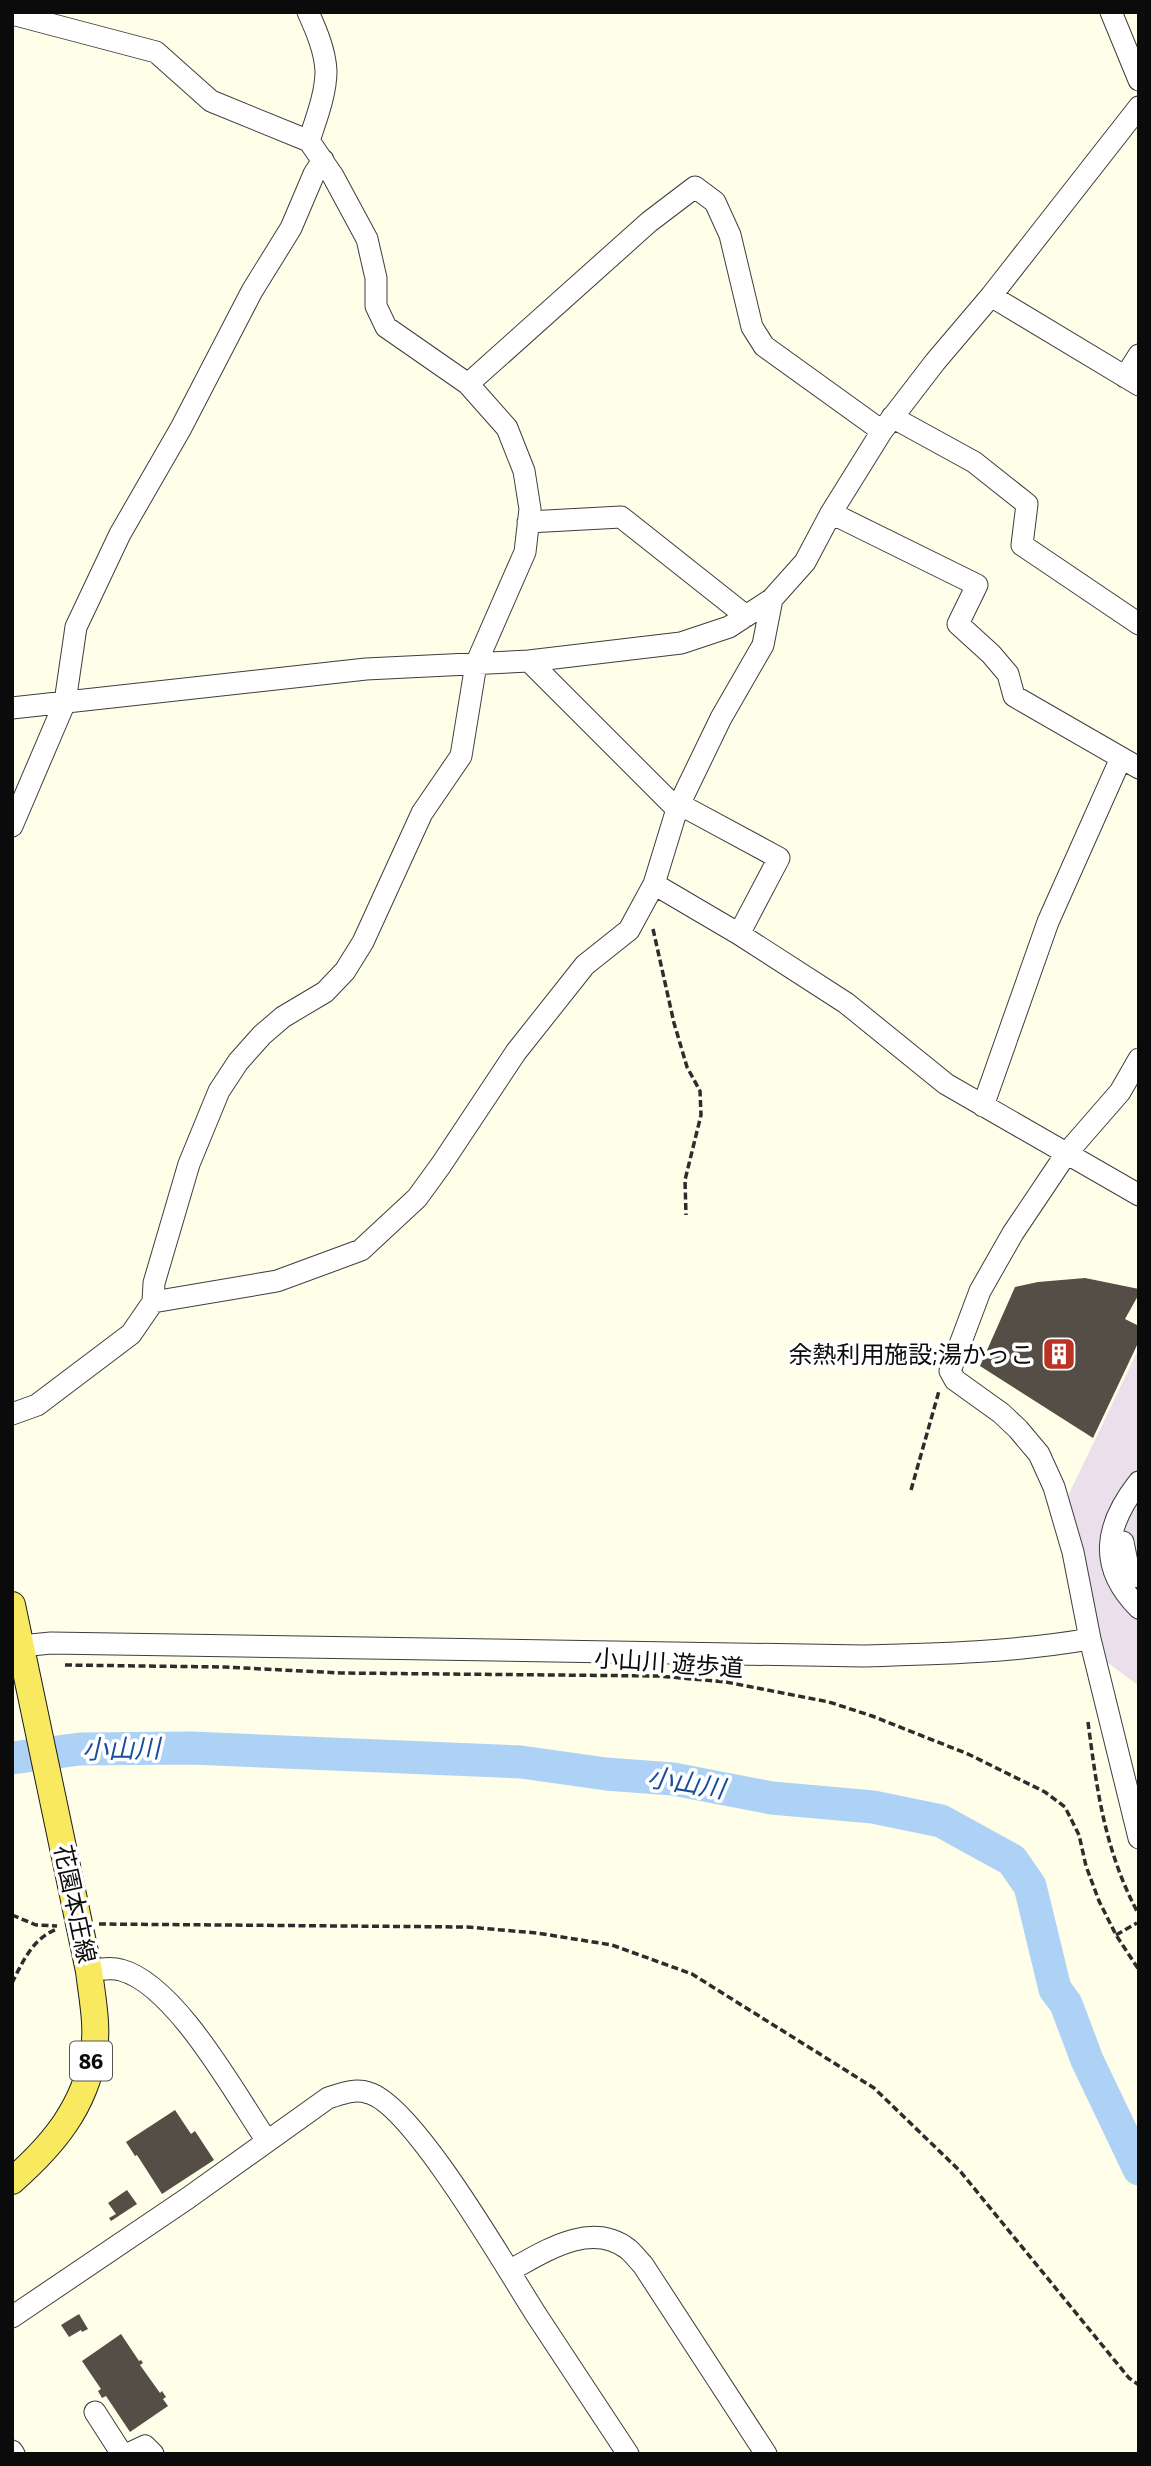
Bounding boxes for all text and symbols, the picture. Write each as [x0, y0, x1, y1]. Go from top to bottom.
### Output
building icon: 余熱利用施設;湯かっこ [1040, 1335, 1078, 1373]
place label: 余熱利用施設;湯かっこ [788, 1340, 1034, 1369]
street label: 小山川 遊歩道 [593, 1643, 745, 1683]
water label: 小山川 [82, 1732, 163, 1766]
water label: 小山川 [645, 1761, 730, 1805]
street label: 花園本庄線 [48, 1842, 102, 1966]
road number: 86 [70, 2042, 112, 2080]

